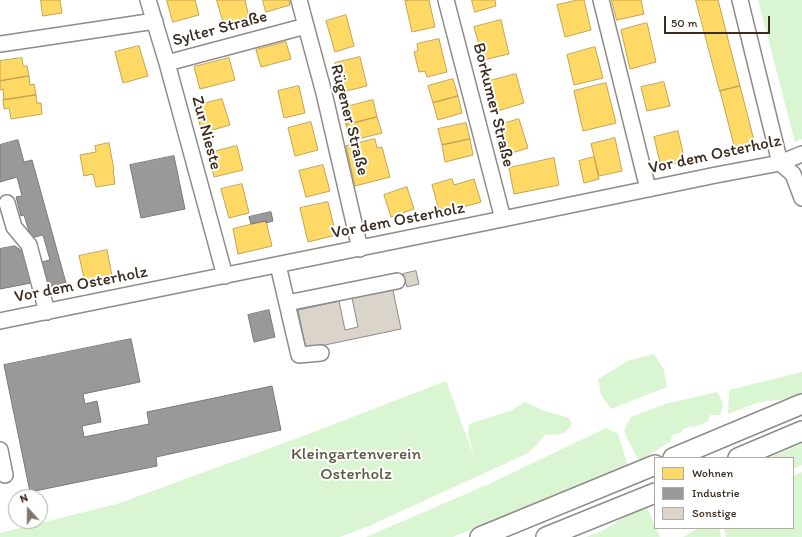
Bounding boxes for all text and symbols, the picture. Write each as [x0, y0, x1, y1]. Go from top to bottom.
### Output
street label: Sylter Straße [171, 7, 269, 51]
scale bar [666, 8, 772, 34]
text: 50 m [671, 16, 697, 30]
street label: Borkumer Straße [468, 41, 518, 169]
street label: Rügener Straße [325, 62, 373, 178]
street label: Zur Nieste [186, 94, 226, 172]
street label: Vor dem Osterholz [647, 131, 783, 179]
street label: Vor dem Osterholz [330, 198, 466, 244]
street label: Vor dem Osterholz [13, 262, 149, 308]
park label: Kleingartenverein Osterholz [291, 445, 421, 485]
legend [654, 457, 794, 529]
text: Wohnen [692, 466, 733, 480]
text: Industrie [692, 486, 740, 500]
north arrow [8, 489, 48, 529]
text: N [18, 491, 30, 506]
text: Sonstige [692, 506, 737, 520]

